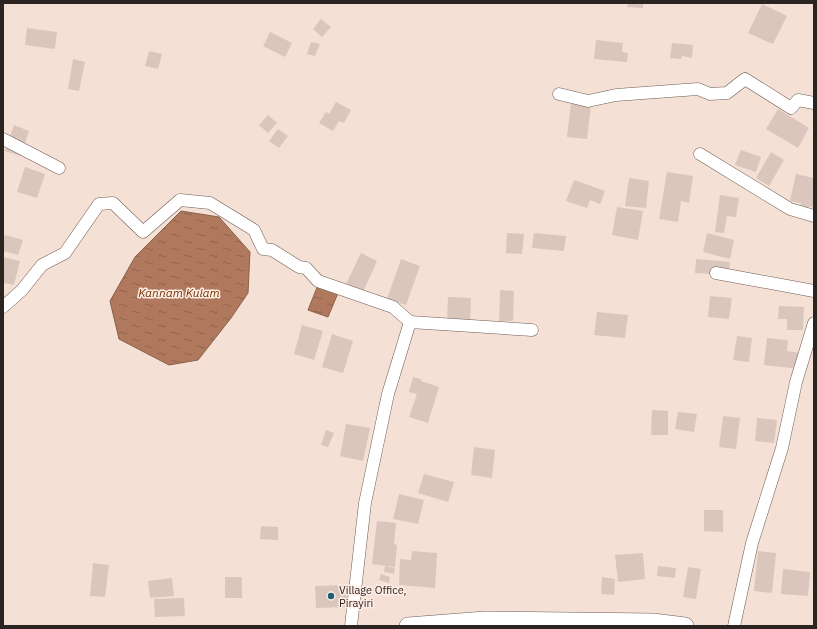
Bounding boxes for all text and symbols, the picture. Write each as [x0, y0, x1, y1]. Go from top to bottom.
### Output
water label: Kannam Kulam [138, 285, 220, 300]
place label: Village Office, Pirayiri [339, 583, 407, 610]
marker: Village Office, Pirayiri [326, 591, 336, 601]

